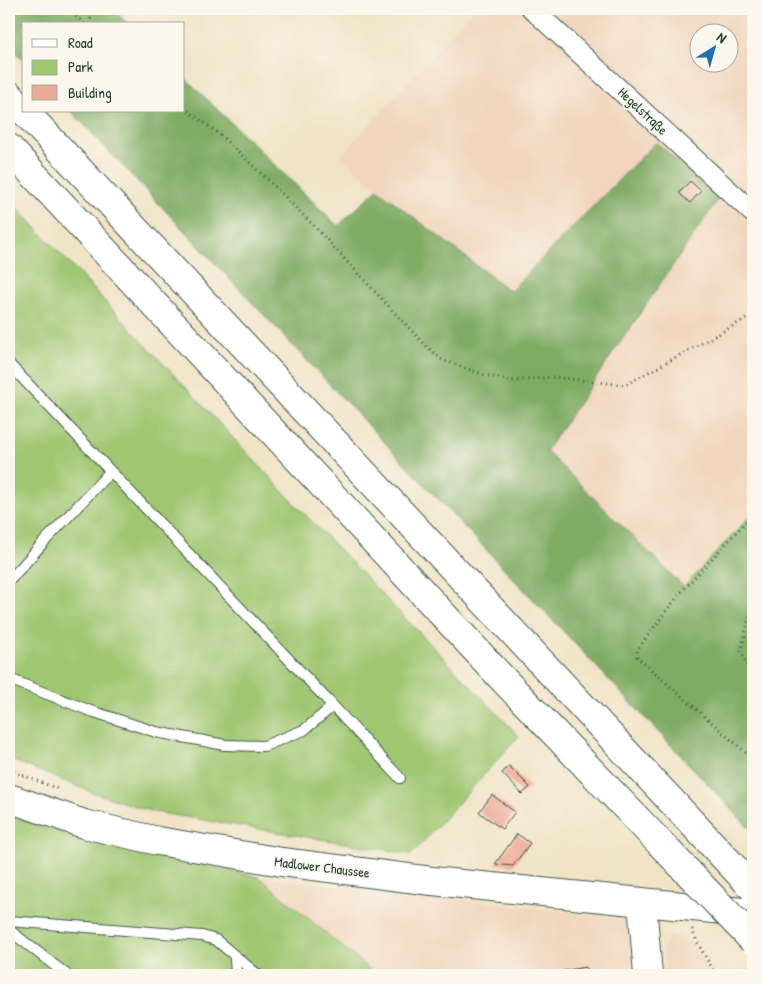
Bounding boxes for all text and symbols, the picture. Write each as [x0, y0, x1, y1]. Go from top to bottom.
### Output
legend [22, 22, 185, 112]
north arrow [690, 22, 740, 72]
text: N [713, 27, 731, 47]
text: Road [68, 32, 93, 53]
text: Park [68, 56, 93, 77]
text: Building [68, 82, 112, 103]
street label: Hegelstraße [614, 83, 673, 140]
street label: Madlower Chaussee [273, 851, 371, 882]

